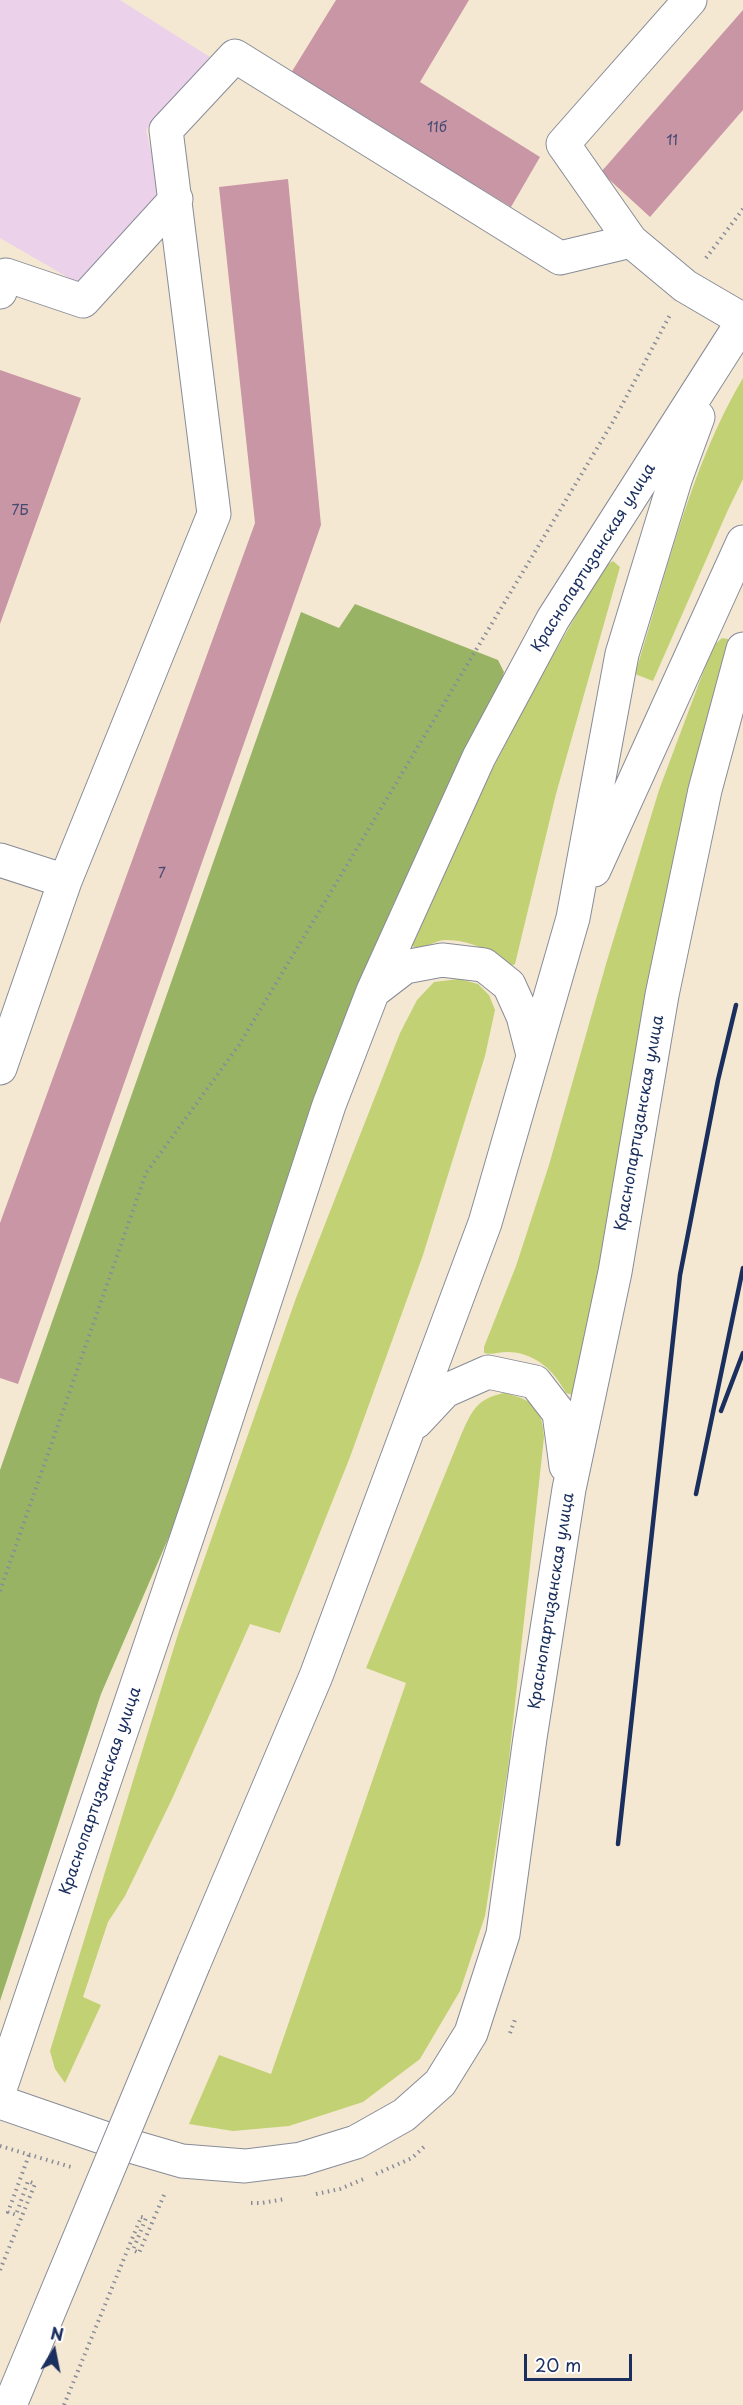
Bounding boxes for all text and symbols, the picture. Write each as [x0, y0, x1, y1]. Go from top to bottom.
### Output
house number: 11б [427, 120, 447, 136]
house number: 11 [666, 133, 678, 149]
street label: Краснопартизанская улица [528, 460, 660, 656]
house number: 7Б [11, 503, 29, 519]
house number: 7 [158, 866, 166, 882]
street label: Краснопартизанская улица [612, 1014, 668, 1232]
street label: Краснопартизанская улица [525, 1491, 579, 1711]
street label: Краснопартизанская улица [56, 1684, 146, 1898]
text: N [49, 2320, 65, 2346]
north arrow [24, 2321, 84, 2381]
scale bar [527, 2342, 635, 2380]
text: 20 m [535, 2351, 581, 2378]

